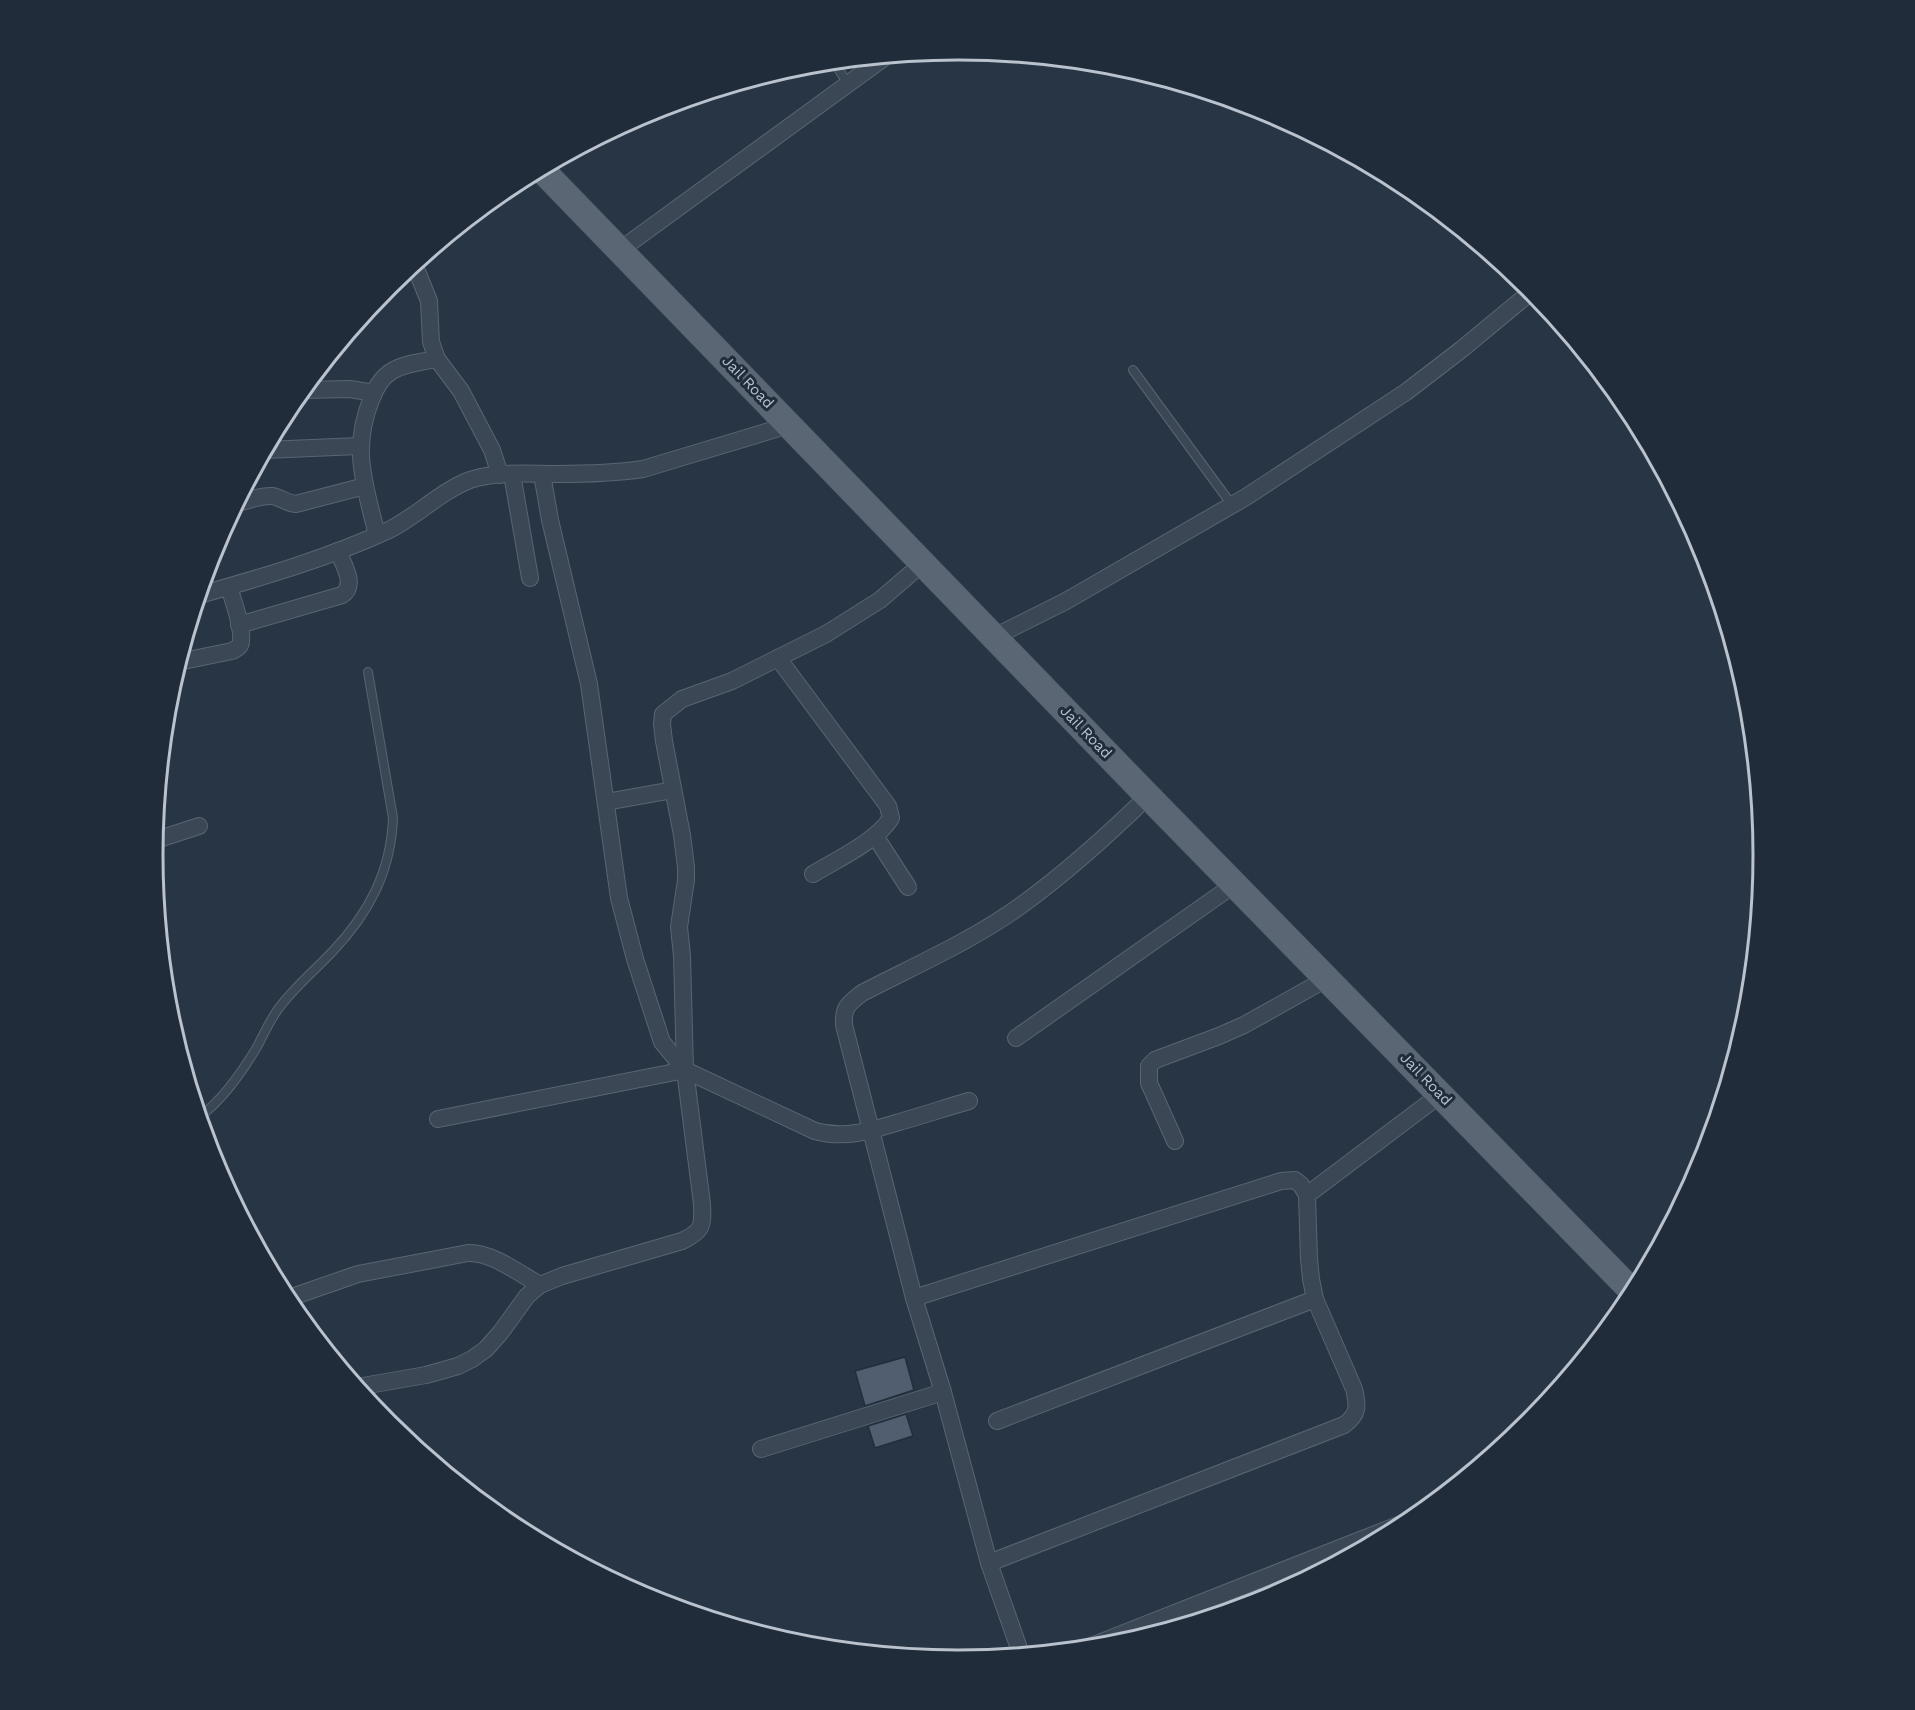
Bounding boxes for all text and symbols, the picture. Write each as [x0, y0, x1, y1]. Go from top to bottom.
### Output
street label: Jail Road [718, 352, 778, 412]
street label: Jail Road [1056, 702, 1116, 762]
street label: Jail Road [1396, 1049, 1456, 1109]

